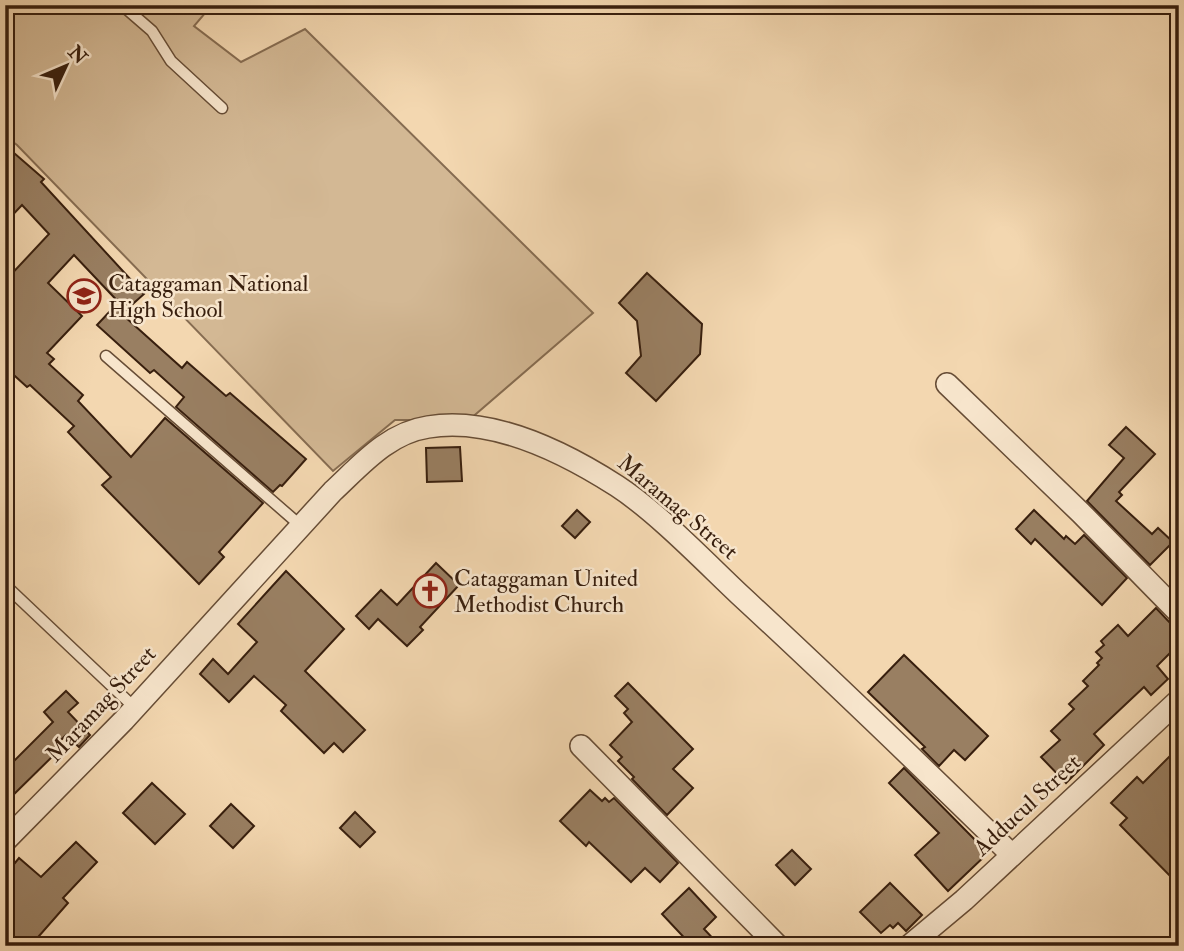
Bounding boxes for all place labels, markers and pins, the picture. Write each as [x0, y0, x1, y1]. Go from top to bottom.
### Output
place label: Cataggaman National High School [108, 269, 309, 324]
school or university icon: Cataggaman National High School [65, 277, 103, 315]
place label: Cataggaman United Methodist Church [454, 564, 638, 619]
church icon: Cataggaman United Methodist Church [411, 572, 449, 610]

